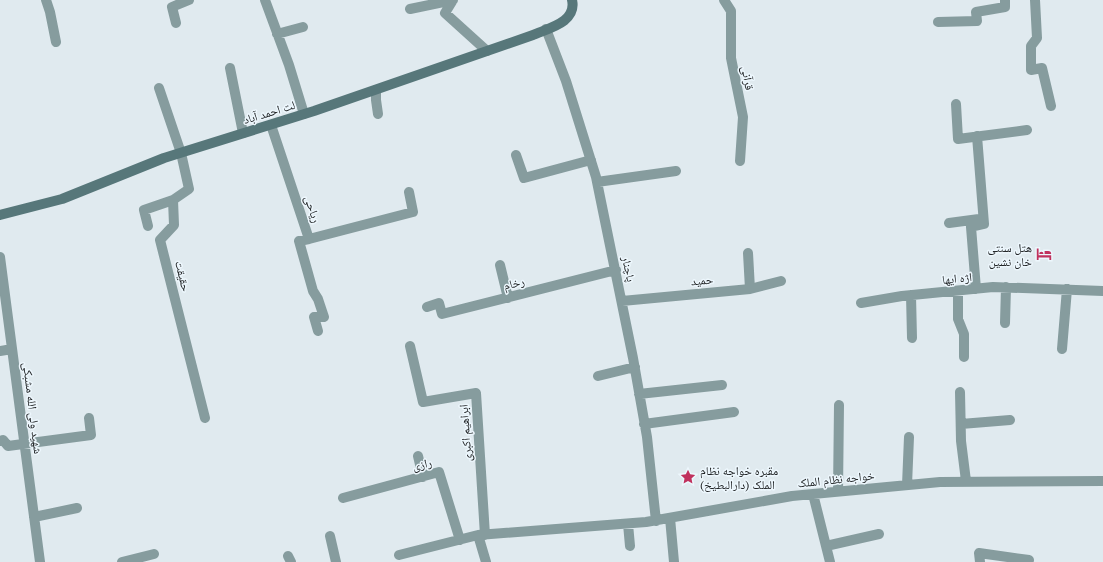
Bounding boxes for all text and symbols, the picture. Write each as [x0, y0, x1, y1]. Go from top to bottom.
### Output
street label: قرآنی [739, 65, 757, 91]
street label: لت احمد آباد [241, 97, 297, 127]
street label: ریاحی [301, 194, 325, 225]
place label: هتل سنتی خان نشین [988, 240, 1032, 269]
hotel icon: هتل سنتی خان نشین [1035, 245, 1053, 263]
street label: پاچنار [619, 254, 639, 284]
street label: حقیقت [172, 259, 194, 293]
street label: اژه ایها [941, 269, 973, 287]
street label: حمید [690, 272, 714, 289]
street label: رخام [502, 273, 527, 294]
street label: شهید ولی الله مشبکی [20, 361, 46, 455]
street label: ابراهیم اکبری [456, 404, 475, 462]
street label: رازی [411, 454, 434, 474]
place label: مقبره خواجه نظام الملک (دارالبطیخ) [700, 463, 778, 492]
street label: خواجه نظام الملک [797, 467, 876, 491]
place icon: مقبره خواجه نظام الملک (دارالبطیخ) [679, 468, 697, 486]

